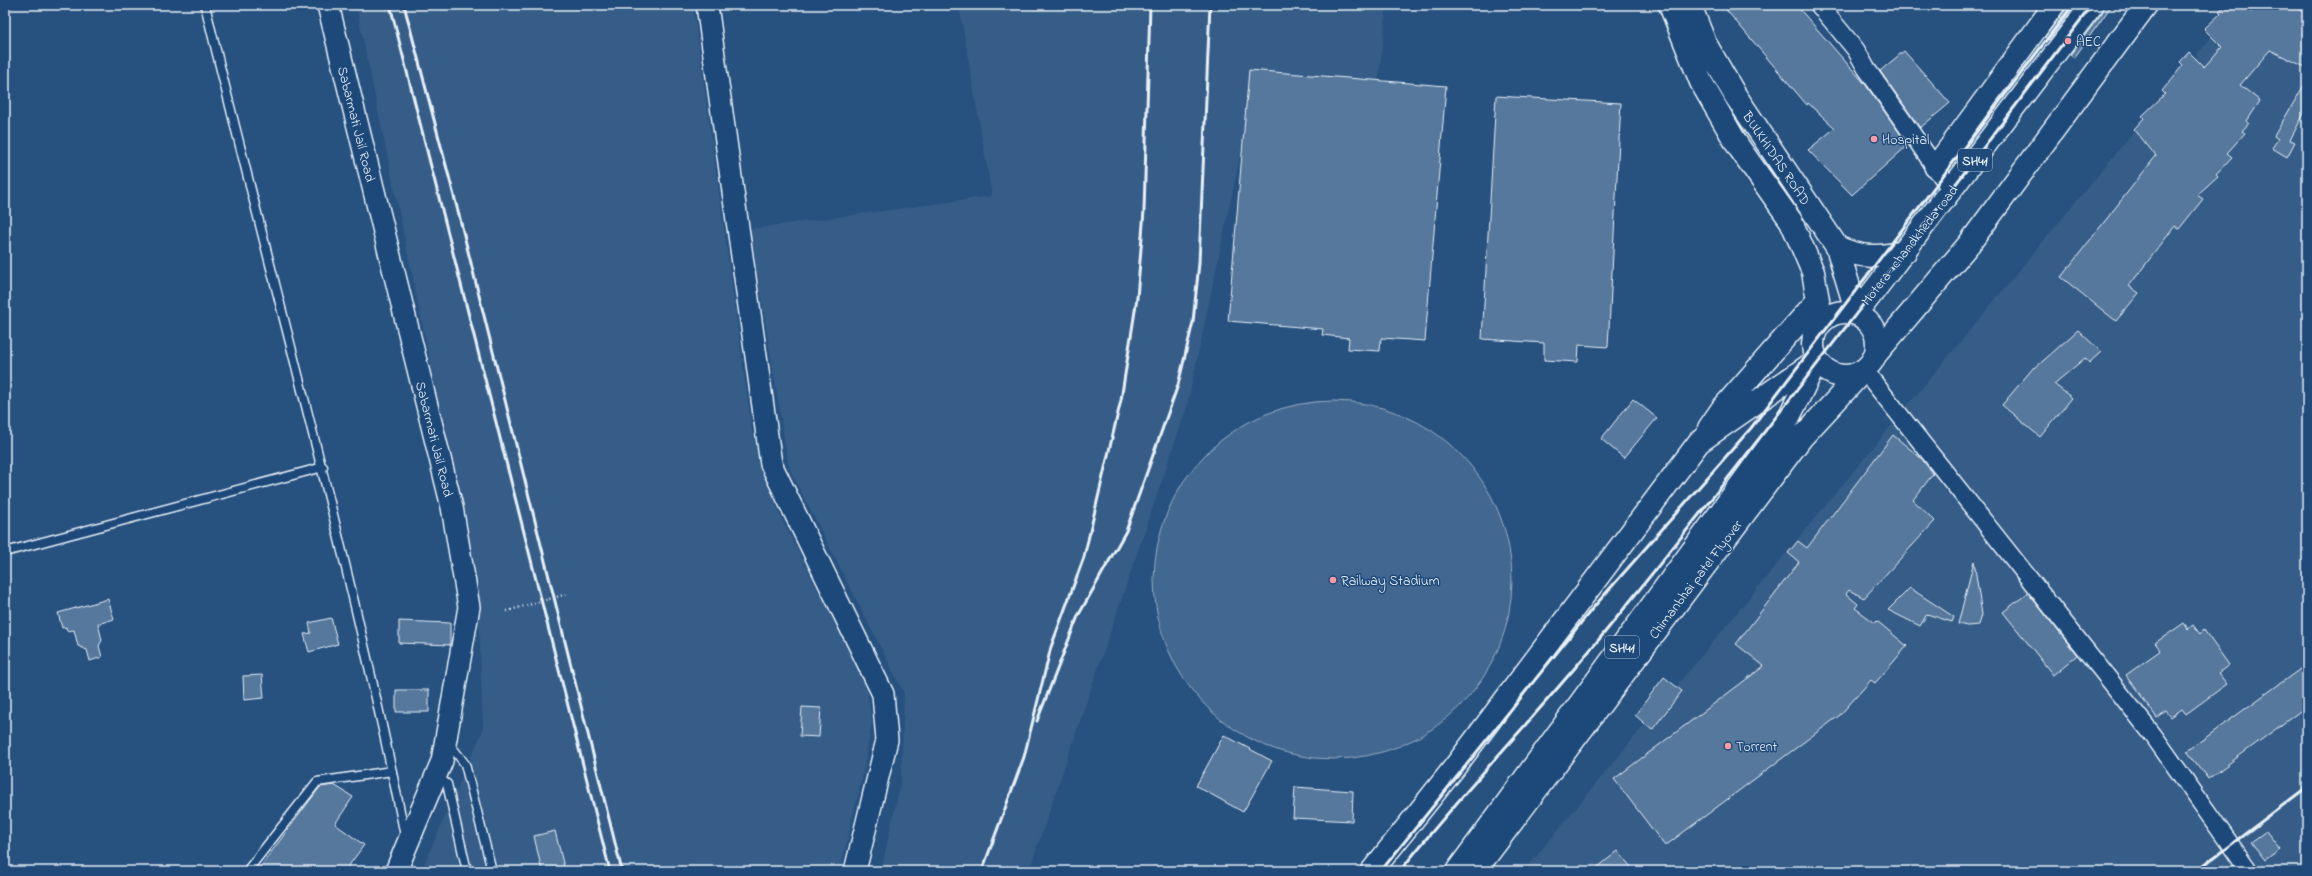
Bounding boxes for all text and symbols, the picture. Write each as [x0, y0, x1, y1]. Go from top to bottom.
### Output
place label: AEC [2076, 32, 2101, 53]
marker: AEC [2063, 36, 2073, 46]
street label: Sabarmati Jail Road [331, 64, 380, 184]
street label: BULKHIDAS ROAD [1736, 107, 1815, 210]
place label: Hospital [1882, 130, 1929, 151]
marker: Hospital [1869, 134, 1879, 144]
road number: SH41 [1958, 149, 1992, 171]
street label: Motera- chandkheda road [1856, 181, 1964, 311]
street label: Sabarmati Jail Road [409, 379, 458, 499]
street label: Chimanbhai patel Flyover [1644, 515, 1749, 645]
place label: Railway Stadium [1341, 571, 1440, 593]
marker: Railway Stadium [1328, 575, 1338, 585]
road number: SH41 [1605, 636, 1639, 658]
place label: Torrent [1736, 737, 1778, 758]
marker: Torrent [1723, 741, 1733, 751]

